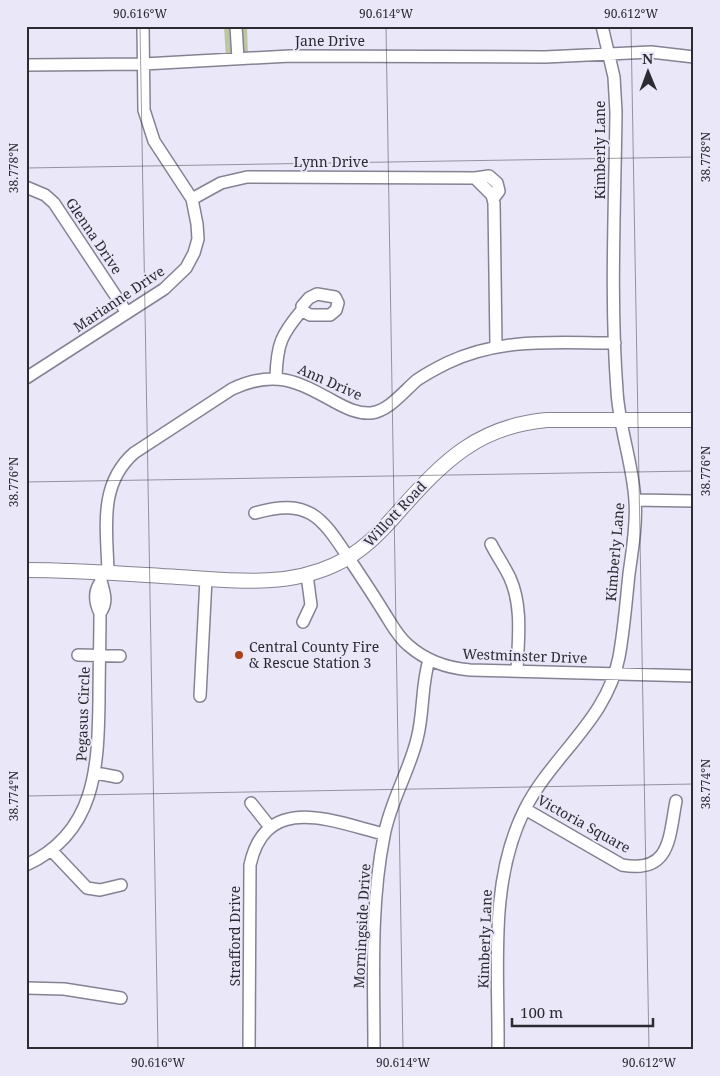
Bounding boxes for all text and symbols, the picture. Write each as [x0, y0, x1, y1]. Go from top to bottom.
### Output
text: 90.616°W [113, 5, 167, 22]
text: 90.614°W [359, 5, 413, 22]
text: 90.612°W [604, 5, 658, 22]
street label: Jane Drive [294, 31, 365, 50]
north arrow [622, 48, 672, 98]
text: N [642, 49, 653, 68]
street label: Kimberly Lane [590, 100, 609, 200]
text: 38.778°N [697, 132, 714, 182]
text: 38.778°N [5, 143, 22, 193]
street label: Lynn Drive [294, 152, 368, 171]
street label: Glenna Drive [62, 194, 127, 278]
street label: Marianne Drive [69, 261, 168, 336]
street label: Ann Drive [295, 359, 365, 404]
text: 38.776°N [697, 446, 714, 496]
text: 38.776°N [5, 457, 22, 507]
street label: Willott Road [359, 476, 430, 551]
street label: Kimberly Lane [601, 502, 628, 602]
place label: Central County Fire & Rescue Station 3 [249, 637, 379, 672]
street label: Westminster Drive [462, 644, 588, 667]
marker: Central County Fire & Rescue Station 3 [233, 649, 245, 661]
street label: Pegasus Circle [71, 666, 94, 762]
text: 38.774°N [697, 759, 714, 809]
text: 38.774°N [5, 771, 22, 821]
street label: Victoria Square [534, 790, 634, 857]
street label: Morningside Drive [349, 863, 374, 989]
street label: Strafford Drive [225, 886, 244, 986]
street label: Kimberly Lane [473, 889, 496, 989]
scale bar [512, 996, 654, 1028]
text: 100 m [520, 1002, 563, 1022]
text: 90.616°W [131, 1054, 185, 1071]
text: 90.614°W [376, 1054, 430, 1071]
text: 90.612°W [622, 1054, 676, 1071]

